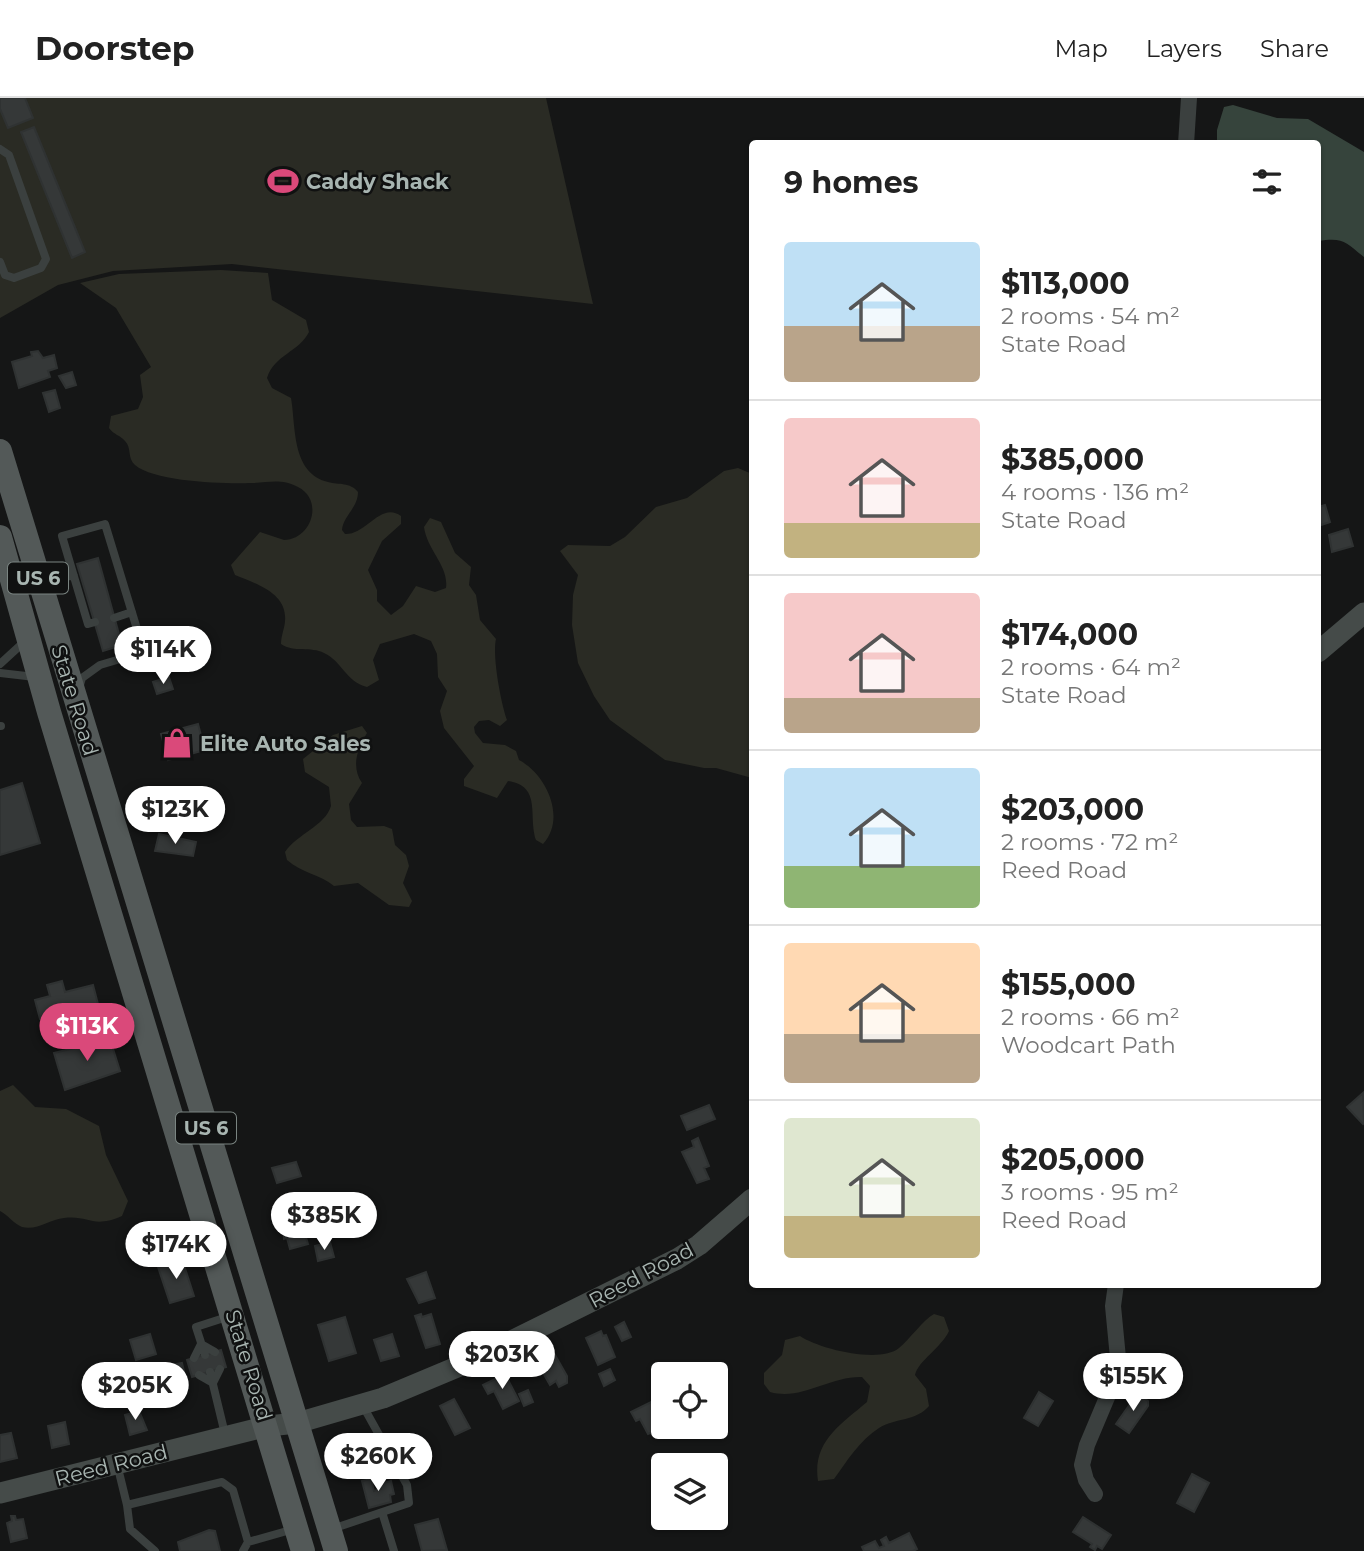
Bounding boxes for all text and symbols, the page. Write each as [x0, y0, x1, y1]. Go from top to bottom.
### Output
text: Doorstep [35, 28, 195, 68]
text: Map [1054, 34, 1108, 63]
text: Layers [1146, 34, 1222, 63]
text: Share [1260, 34, 1329, 63]
icon: filters [1248, 163, 1286, 201]
sports icon: Caddy Shack [266, 164, 300, 198]
text: 9 homes [784, 164, 919, 201]
place label: Caddy Shack [306, 169, 449, 194]
text: $113,000 [1001, 265, 1130, 302]
icon: home [840, 270, 924, 354]
text: 2 rooms · 54 m² [1001, 302, 1180, 330]
text: State Road [1001, 330, 1127, 358]
text: $385,000 [1001, 441, 1144, 478]
icon: home [840, 446, 924, 530]
text: 4 rooms · 136 m² [1001, 478, 1189, 506]
text: State Road [1001, 506, 1127, 534]
road number: US 6 [8, 562, 68, 593]
text: $174,000 [1001, 616, 1138, 653]
icon: home [840, 621, 924, 705]
pin: $114K [114, 626, 212, 686]
text: $114K [130, 635, 196, 663]
street label: State Road [46, 642, 104, 758]
text: 2 rooms · 64 m² [1001, 653, 1181, 681]
text: State Road [1001, 681, 1127, 709]
shop icon: Elite Auto Sales [160, 726, 194, 760]
place label: Elite Auto Sales [200, 731, 371, 756]
pin: $123K [126, 786, 224, 846]
text: $203,000 [1001, 791, 1144, 828]
text: $123K [141, 795, 209, 823]
icon: home [840, 796, 924, 880]
text: 2 rooms · 72 m² [1001, 828, 1178, 856]
text: Reed Road [1001, 856, 1127, 884]
text: $155,000 [1001, 966, 1136, 1003]
icon: home [840, 971, 924, 1055]
text: 2 rooms · 66 m² [1001, 1003, 1180, 1031]
pin: $113K [38, 1004, 136, 1063]
text: $113K [55, 1012, 119, 1040]
text: Woodcart Path [1001, 1031, 1176, 1059]
road number: US 6 [176, 1112, 236, 1144]
text: $205,000 [1001, 1141, 1145, 1178]
icon: home [840, 1146, 924, 1230]
text: 3 rooms · 95 m² [1001, 1178, 1179, 1206]
pin: $385K [275, 1192, 373, 1252]
text: $385K [287, 1201, 361, 1229]
text: Reed Road [1001, 1206, 1127, 1234]
pin: $174K [127, 1222, 225, 1281]
text: $174K [141, 1230, 211, 1258]
street label: Reed Road [584, 1237, 698, 1313]
street label: State Road [220, 1307, 278, 1423]
pin: $203K [453, 1332, 551, 1391]
text: $203K [465, 1340, 539, 1368]
pin: $155K [1084, 1354, 1182, 1413]
pin: $205K [86, 1362, 184, 1422]
map controls [651, 1362, 728, 1530]
button: locate [651, 1362, 728, 1439]
text: $155K [1099, 1362, 1167, 1390]
text: $205K [98, 1371, 172, 1399]
pin: $260K [329, 1434, 427, 1493]
street label: Reed Road [52, 1439, 170, 1491]
text: $260K [340, 1442, 416, 1470]
button: layers [651, 1453, 728, 1530]

